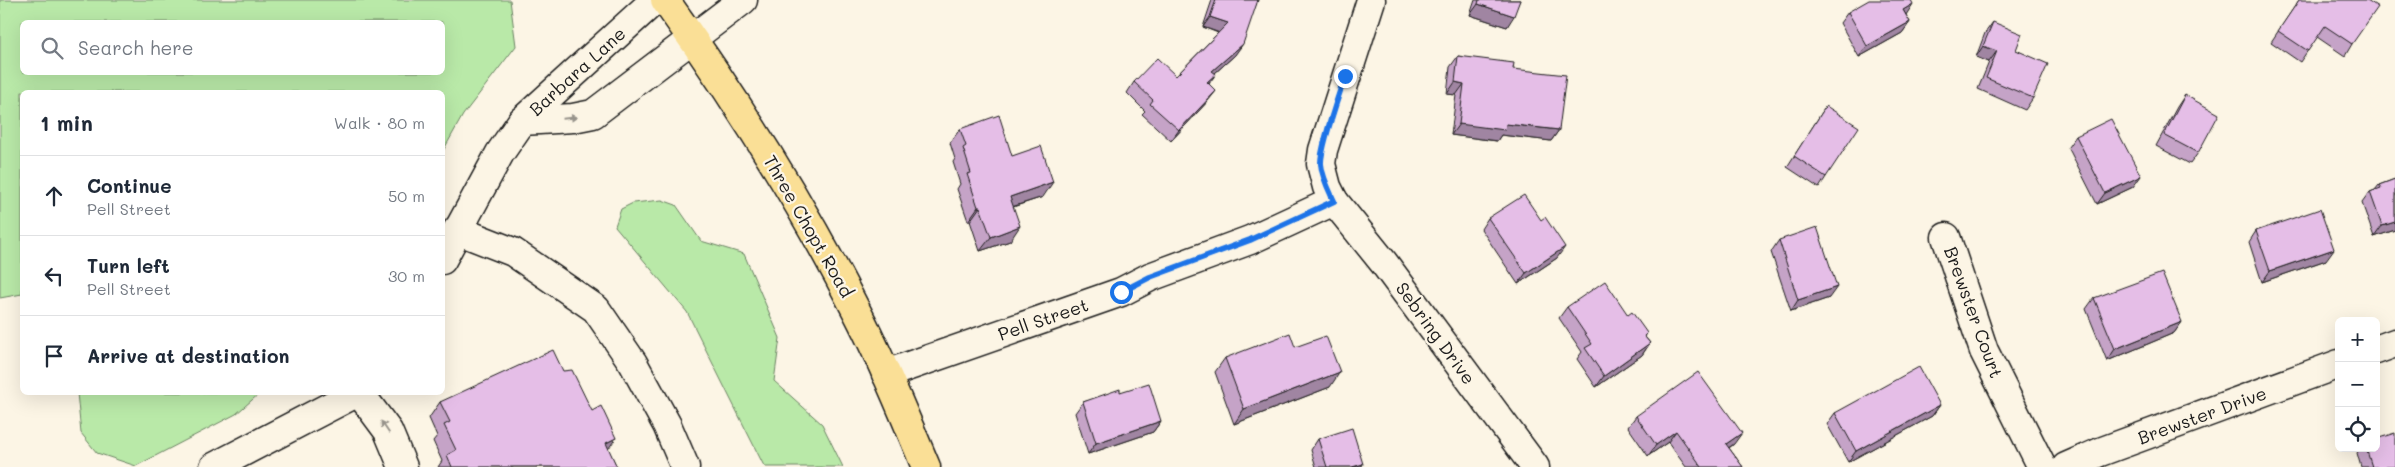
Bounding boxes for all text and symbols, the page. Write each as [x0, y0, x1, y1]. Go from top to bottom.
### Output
search box [20, 20, 445, 75]
street label: Barbara Lane [524, 21, 630, 121]
icon: search [38, 34, 66, 62]
text: Search here [78, 35, 194, 60]
route end [1334, 65, 1357, 88]
text: 1 min [40, 109, 93, 136]
text: Walk · 80 m [334, 112, 425, 133]
one-way arrow [563, 114, 579, 122]
street label: Three Chopt Road [758, 150, 860, 302]
text: Continue [87, 173, 172, 198]
icon: ahead [40, 182, 68, 210]
text: 50 m [388, 185, 425, 206]
text: Pell Street [87, 198, 171, 219]
street label: Brewster Court [1939, 243, 2009, 381]
text: Turn left [87, 253, 170, 278]
icon: left [40, 262, 68, 290]
text: 30 m [388, 265, 425, 286]
street label: Sebring Drive [1391, 277, 1481, 389]
text: Pell Street [87, 278, 171, 299]
route start [1110, 281, 1133, 304]
street label: Pell Street [995, 292, 1091, 346]
map controls [2335, 317, 2380, 452]
button: + [2335, 317, 2380, 362]
icon: arrive [40, 342, 68, 370]
text: Arrive at destination [87, 343, 290, 368]
button: − [2335, 362, 2380, 407]
street label: Brewster Drive [2134, 381, 2270, 449]
button: locate [2335, 407, 2380, 452]
one-way arrow [380, 421, 390, 434]

